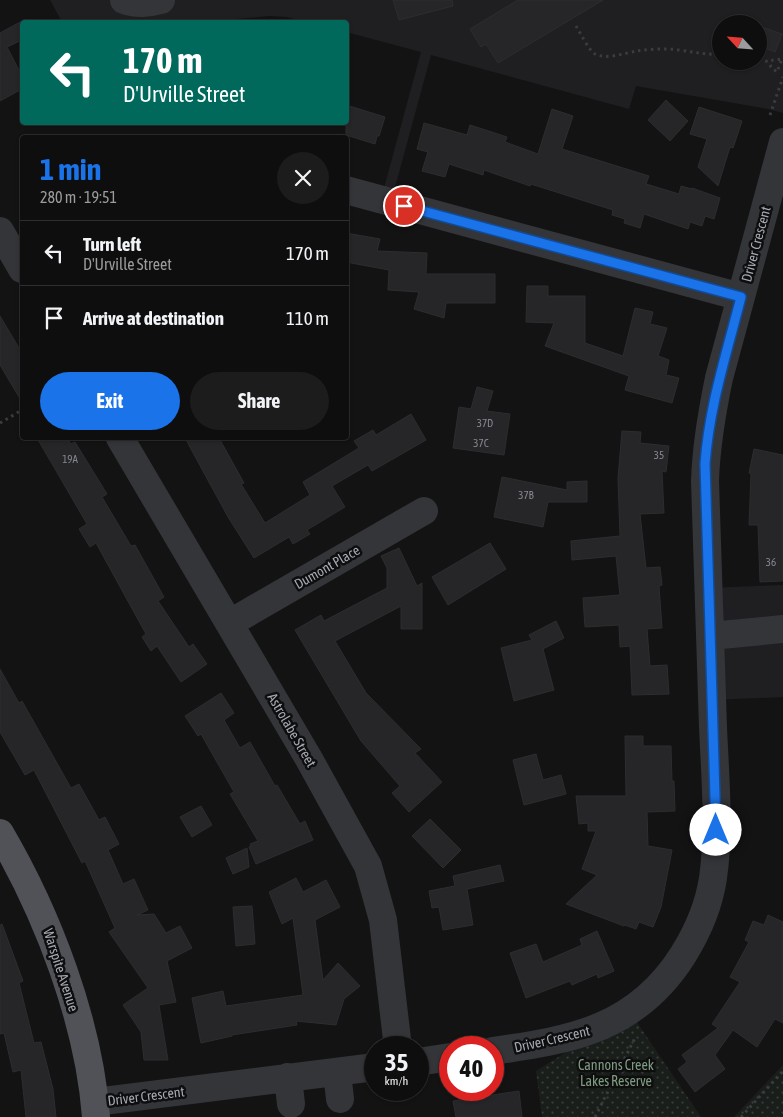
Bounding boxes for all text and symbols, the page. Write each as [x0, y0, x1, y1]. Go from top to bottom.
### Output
north arrow [712, 15, 768, 70]
map controls [712, 15, 767, 70]
icon: left [40, 40, 105, 105]
text: 170 m [123, 40, 202, 80]
text: D'Urville Street [123, 81, 245, 107]
text: 1 min [40, 152, 101, 186]
button: close [277, 152, 329, 204]
pin [383, 185, 425, 227]
text: 280 m · 19:51 [40, 188, 117, 206]
icon: arrive [390, 192, 418, 220]
street label: Driver Crescent [738, 205, 774, 283]
text: Turn left [83, 233, 141, 255]
icon: left [40, 239, 68, 267]
text: 170 m [286, 242, 329, 264]
text: D'Urville Street [83, 255, 172, 273]
icon: arrive [40, 304, 68, 332]
text: Arrive at destination [83, 307, 224, 329]
text: 110 m [286, 307, 329, 329]
button: Exit [40, 372, 180, 430]
button: Share [190, 372, 329, 430]
house number: 37D [477, 417, 493, 429]
house number: 37C [473, 437, 489, 449]
house number: 35 [654, 449, 664, 461]
house number: 19A [62, 453, 78, 465]
house number: 37B [518, 489, 535, 501]
street label: Dumont Place [292, 542, 362, 592]
house number: 36 [766, 556, 776, 568]
street label: Astrolabe Street [264, 690, 320, 770]
position arrow [689, 803, 741, 855]
street label: Warspite Avenue [40, 927, 82, 1013]
street label: Driver Crescent [513, 1023, 591, 1055]
speed limit sign: 40 [439, 1036, 504, 1101]
text: 35 [385, 1048, 408, 1076]
park label: Cannons Creek Lakes Reserve [578, 1057, 654, 1089]
text: km/h [385, 1074, 408, 1088]
street label: Driver Crescent [107, 1083, 185, 1109]

